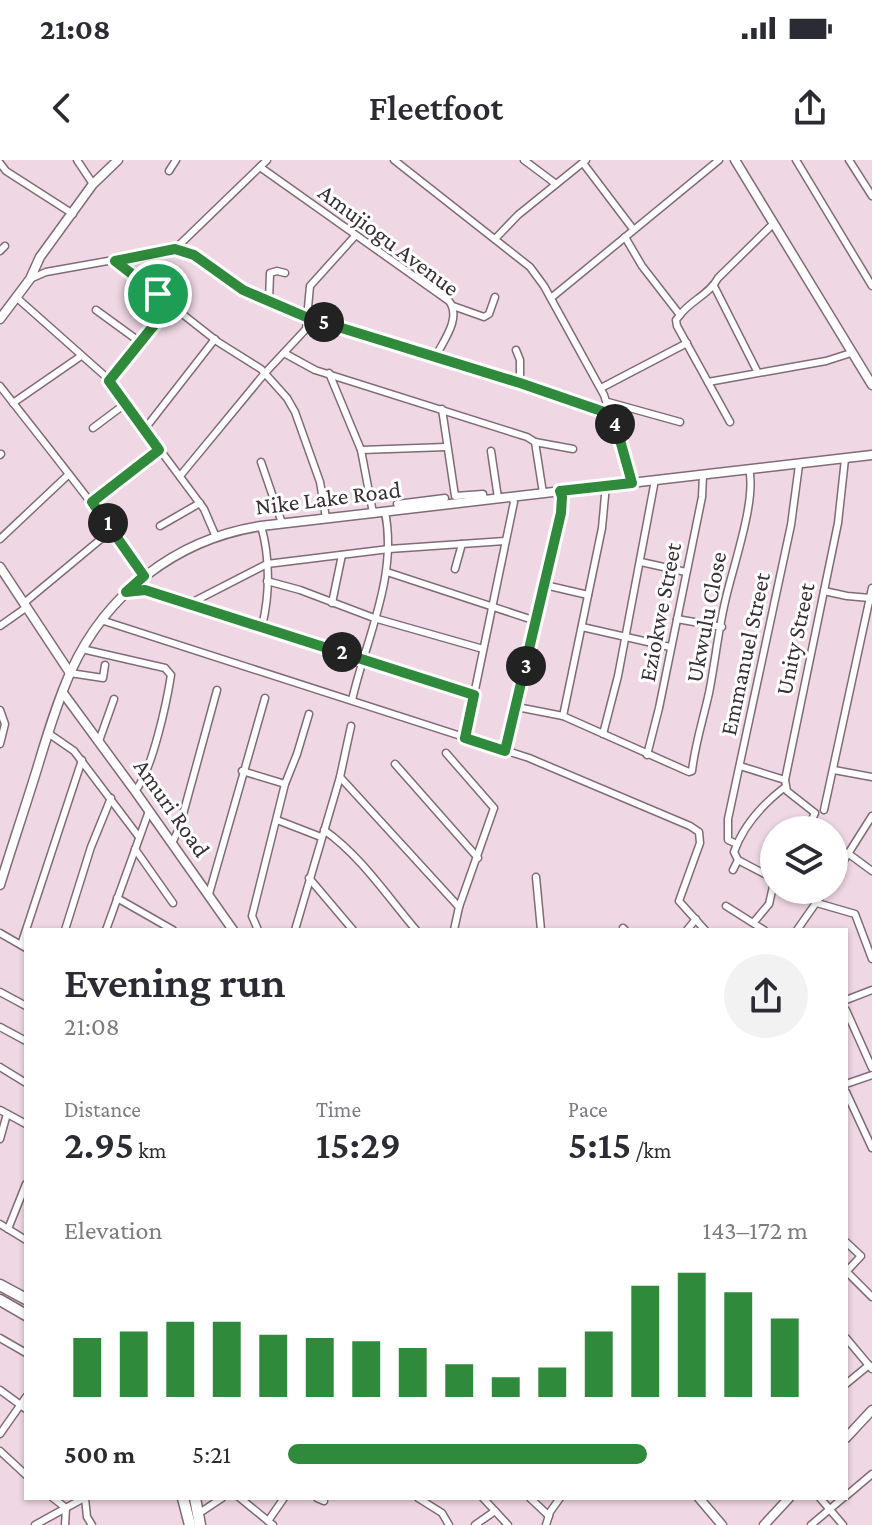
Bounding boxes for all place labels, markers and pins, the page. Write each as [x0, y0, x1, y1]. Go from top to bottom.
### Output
pin [124, 260, 192, 328]
pin: 5 [304, 302, 344, 342]
pin: 4 [595, 404, 635, 444]
pin: 1 [88, 503, 128, 543]
pin: 2 [322, 632, 362, 672]
pin: 3 [506, 646, 546, 686]

